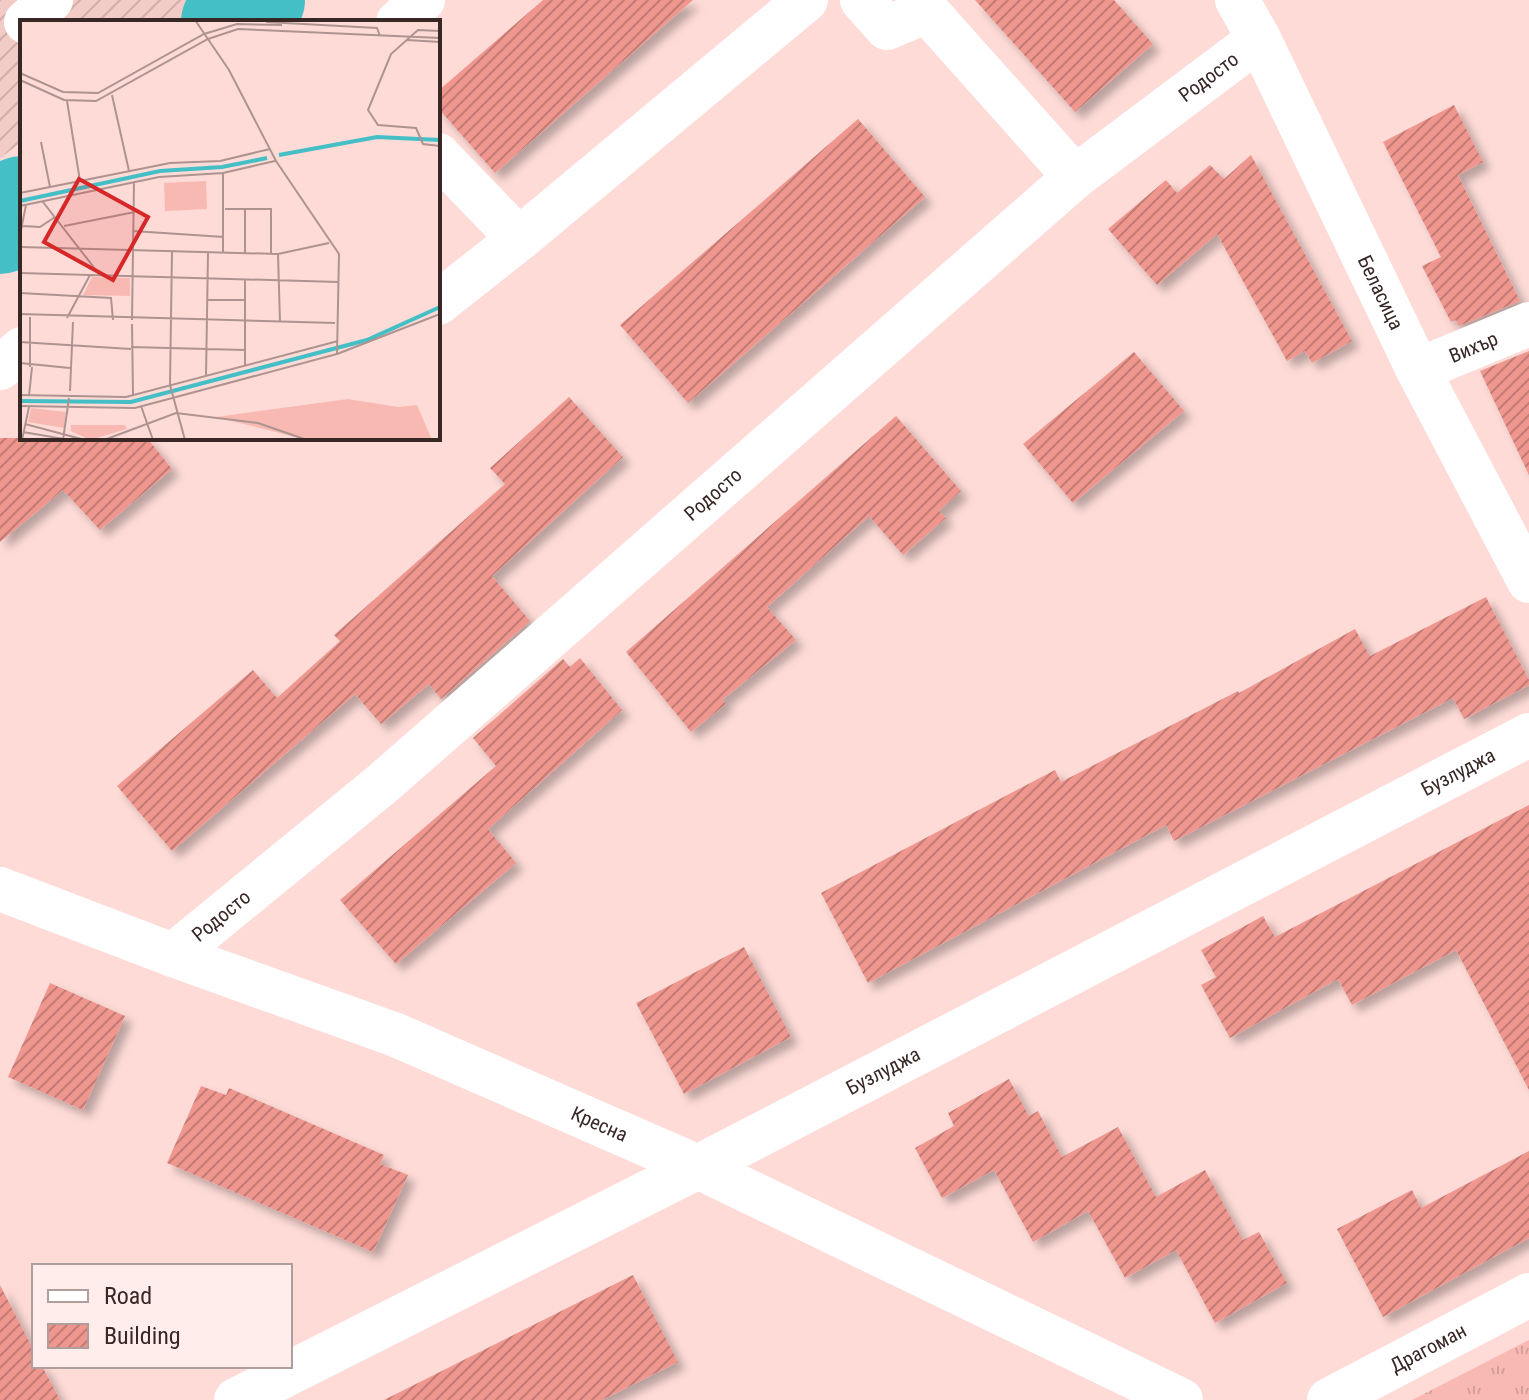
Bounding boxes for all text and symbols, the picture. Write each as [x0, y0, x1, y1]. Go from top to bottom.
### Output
inset map [20, 20, 440, 440]
street label: Родосто [1174, 47, 1243, 107]
street label: Беласица [1353, 251, 1409, 334]
street label: Вихър [1445, 326, 1501, 368]
street label: Родосто [679, 463, 747, 526]
street label: Бузлуджа [1417, 743, 1499, 801]
street label: Родосто [187, 885, 255, 947]
street label: Бузлуджа [842, 1042, 924, 1100]
street label: Кресна [567, 1101, 631, 1147]
legend [32, 1264, 292, 1368]
text: Road [104, 1282, 152, 1310]
street label: Драгоман [1386, 1318, 1470, 1378]
text: Building [104, 1322, 181, 1350]

